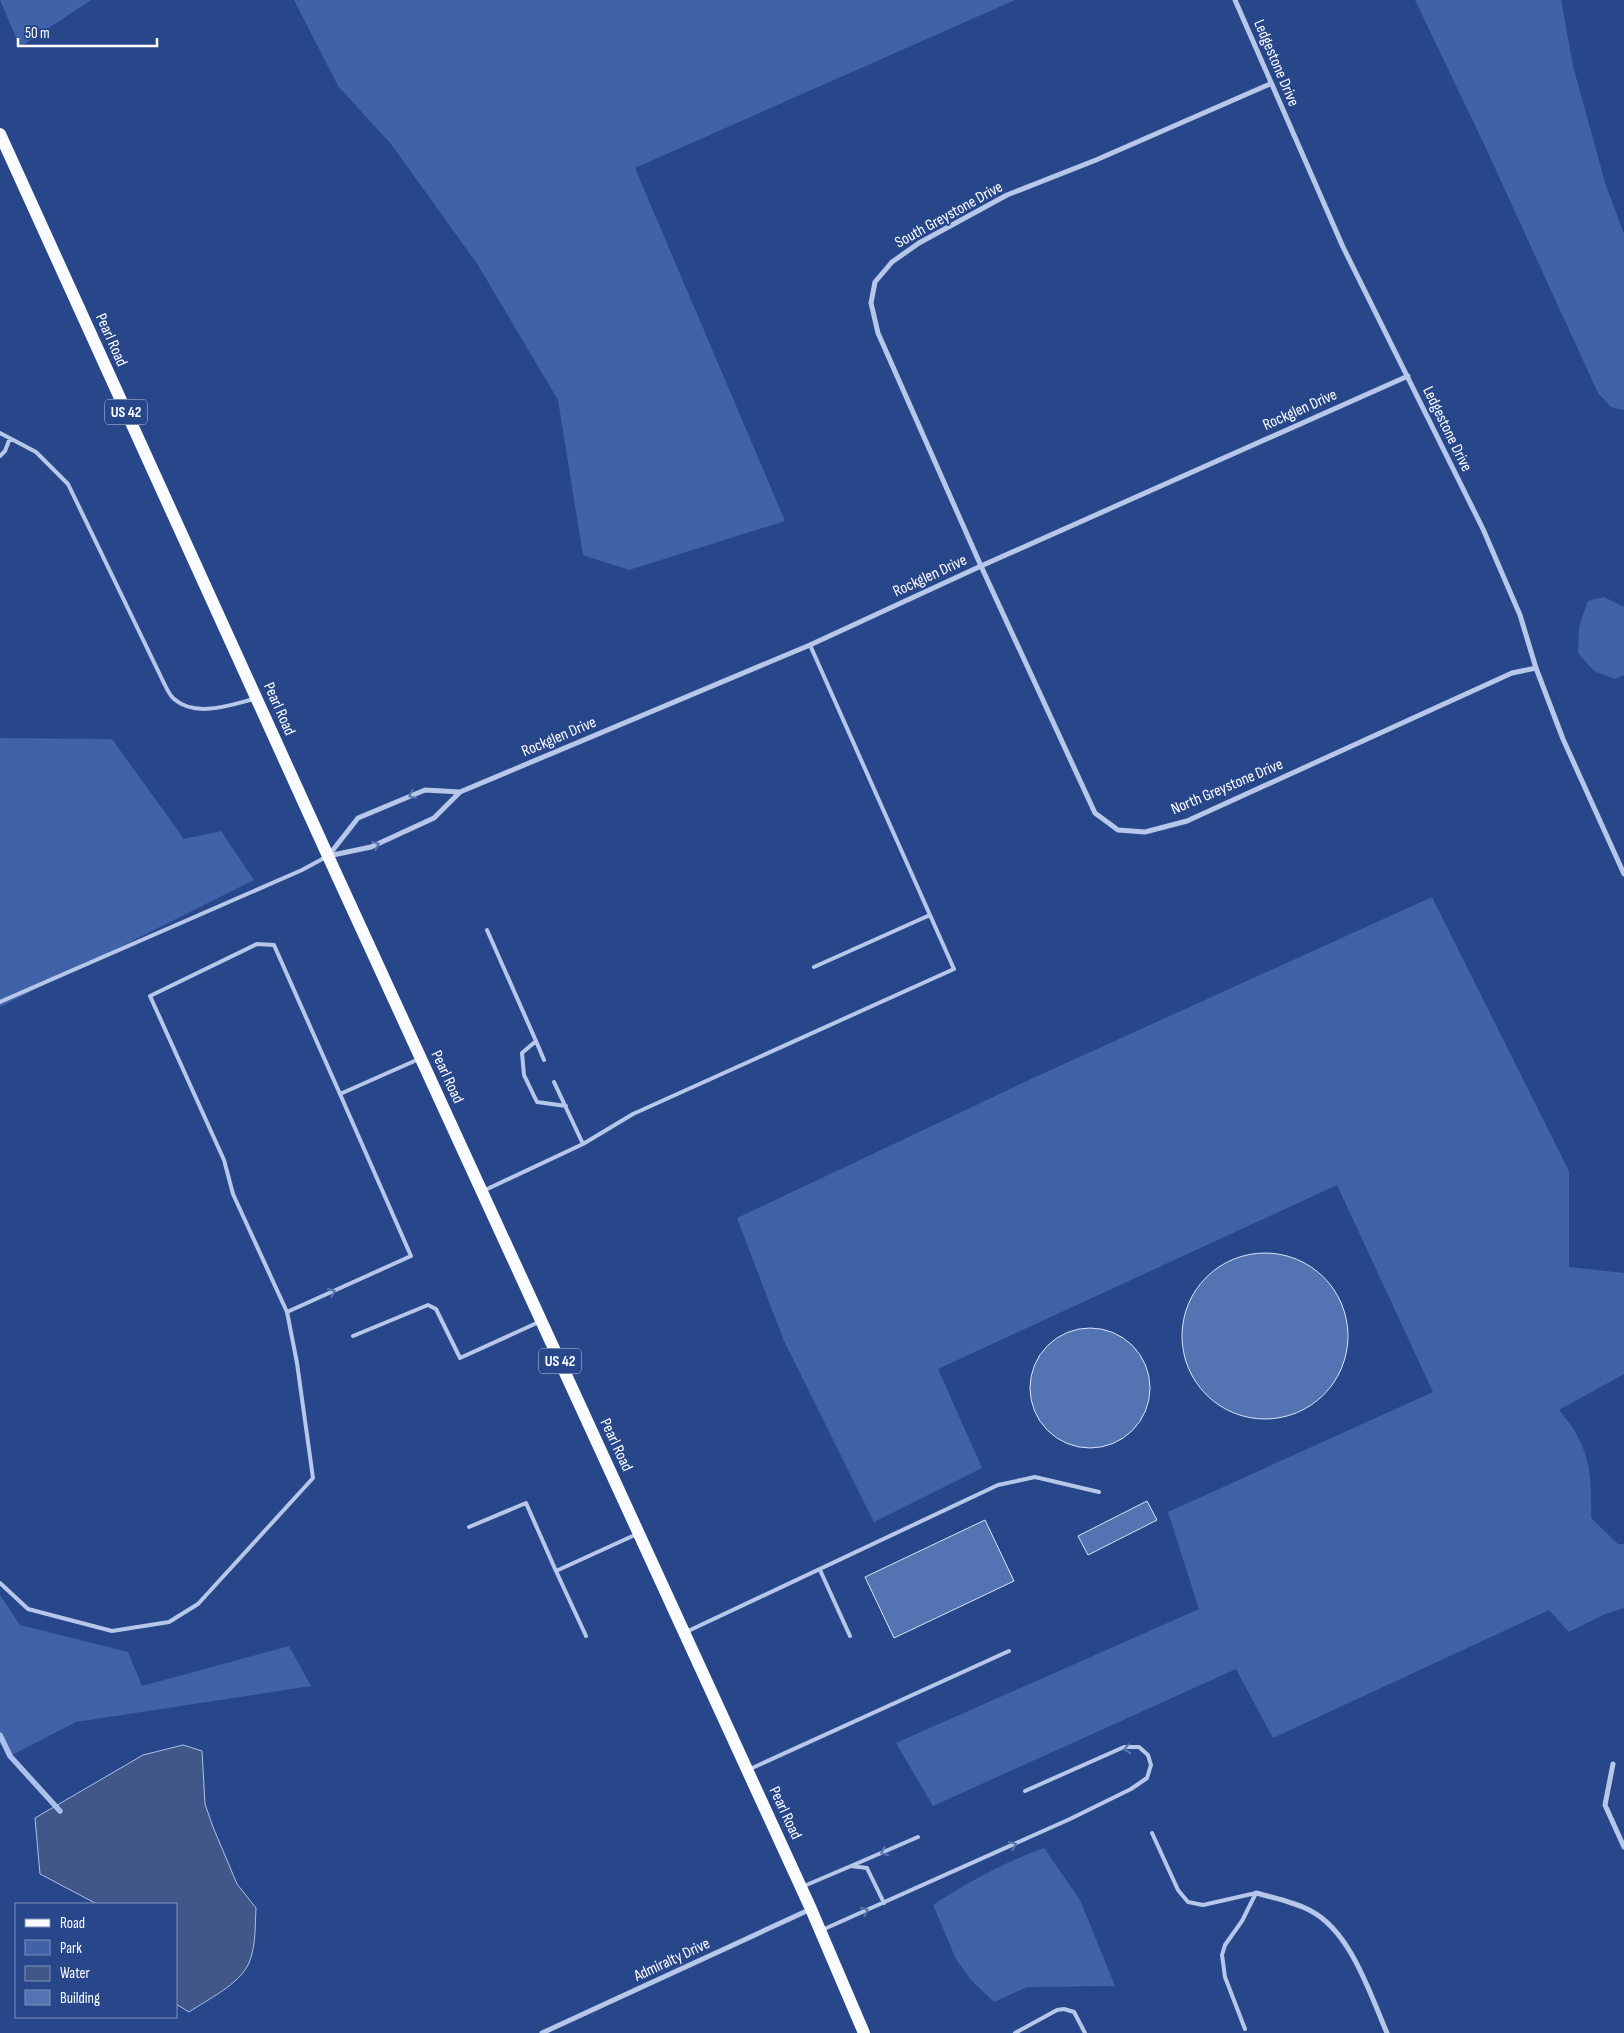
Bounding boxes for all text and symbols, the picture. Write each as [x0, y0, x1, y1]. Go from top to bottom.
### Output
scale bar [18, 15, 156, 47]
street label: Ledgestone Drive [1249, 17, 1303, 109]
text: 50 m [25, 24, 50, 43]
street label: South Greystone Drive [892, 178, 1006, 252]
street label: Pearl Road [91, 310, 131, 370]
street label: Ledgestone Drive [1418, 383, 1476, 475]
street label: Rockglen Drive [1260, 385, 1340, 435]
road number: US 42 [105, 400, 147, 424]
street label: Rockglen Drive [890, 551, 970, 601]
street label: Pearl Road [259, 679, 299, 739]
street label: Rockglen Drive [519, 713, 599, 761]
street label: North Greystone Drive [1168, 755, 1286, 819]
one-way arrow [408, 789, 417, 800]
one-way arrow [371, 840, 380, 851]
street label: Pearl Road [427, 1048, 467, 1106]
one-way arrow [326, 1288, 335, 1298]
road number: US 42 [539, 1348, 581, 1374]
street label: Pearl Road [596, 1416, 636, 1474]
one-way arrow [1123, 1743, 1131, 1753]
street label: Pearl Road [765, 1784, 805, 1842]
one-way arrow [1008, 1840, 1017, 1851]
one-way arrow [880, 1845, 889, 1856]
legend [15, 1903, 178, 2018]
one-way arrow [860, 1906, 869, 1917]
text: Road [60, 1914, 85, 1933]
street label: Admiralty Drive [630, 1934, 713, 1986]
text: Park [60, 1939, 82, 1958]
text: Water [60, 1964, 91, 1983]
text: Building [60, 1989, 100, 2008]

